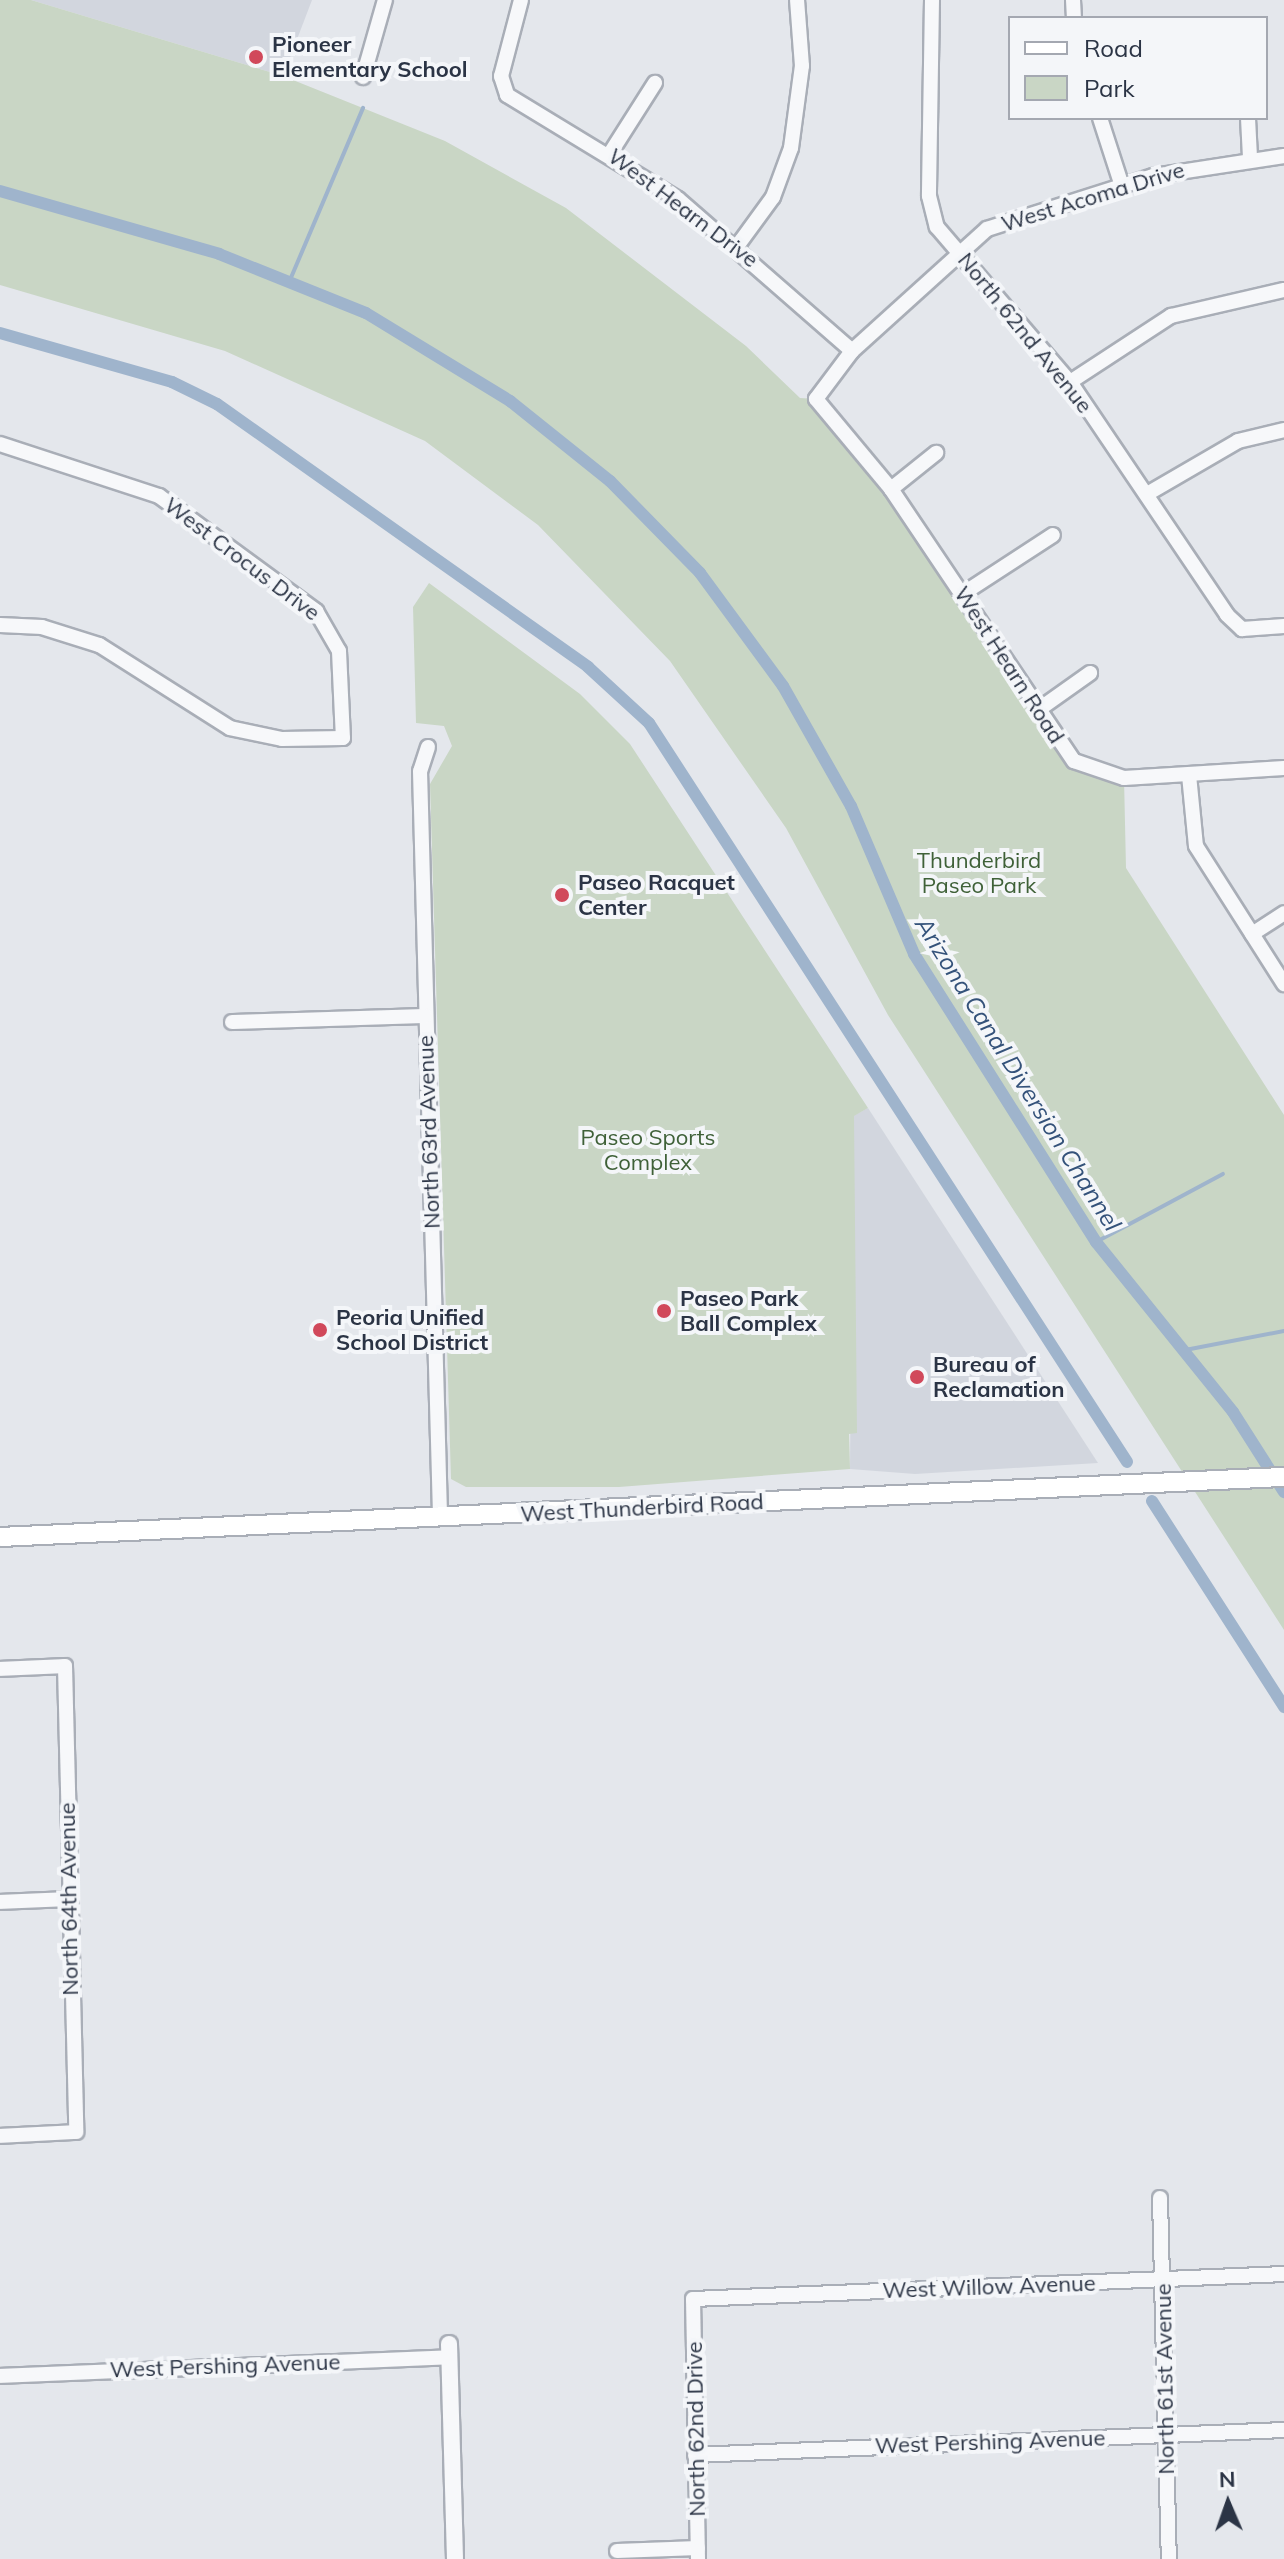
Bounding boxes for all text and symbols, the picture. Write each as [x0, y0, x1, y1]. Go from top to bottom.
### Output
legend [1008, 16, 1268, 120]
place label: Pioneer Elementary School [272, 31, 468, 82]
text: Road [1084, 33, 1143, 63]
marker: Pioneer Elementary School [247, 48, 265, 66]
text: Park [1084, 73, 1135, 103]
street label: West Hearn Drive [603, 143, 763, 273]
street label: West Acoma Drive [998, 157, 1188, 237]
street label: North 62nd Avenue [952, 247, 1098, 419]
street label: West Crocus Drive [159, 492, 325, 626]
street label: West Hearn Road [948, 582, 1070, 748]
park label: Thunderbird Paseo Park [917, 847, 1041, 898]
place label: Paseo Racquet Center [578, 869, 735, 920]
marker: Paseo Racquet Center [553, 886, 571, 904]
water label: Arizona Canal Diversion Channel [909, 912, 1127, 1236]
street label: North 63rd Avenue [412, 1035, 446, 1229]
park label: Paseo Sports Complex [581, 1124, 715, 1176]
place label: Paseo Park Ball Complex [680, 1285, 817, 1336]
marker: Paseo Park Ball Complex [655, 1302, 673, 1320]
place label: Peoria Unified School District [336, 1304, 488, 1356]
marker: Peoria Unified School District [311, 1321, 329, 1339]
place label: Bureau of Reclamation [933, 1351, 1064, 1402]
marker: Bureau of Reclamation [908, 1368, 926, 1386]
street label: West Thunderbird Road [520, 1488, 764, 1528]
street label: North 64th Avenue [54, 1802, 84, 1996]
street label: West Willow Avenue [882, 2270, 1096, 2304]
street label: North 61st Avenue [1150, 2283, 1180, 2475]
street label: North 62nd Drive [681, 2341, 711, 2517]
street label: West Pershing Avenue [109, 2349, 341, 2383]
street label: West Pershing Avenue [874, 2425, 1106, 2459]
north arrow [1188, 2463, 1268, 2543]
text: N [1218, 2465, 1236, 2493]

